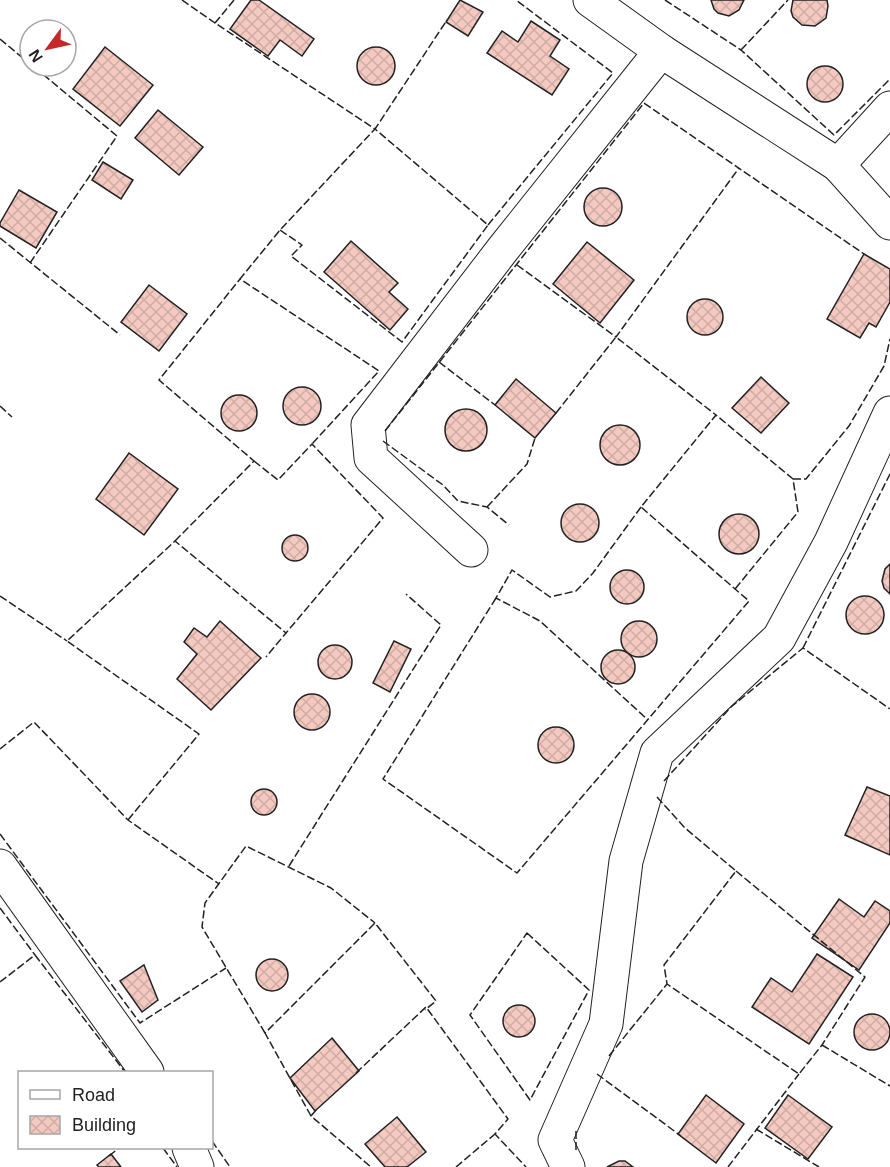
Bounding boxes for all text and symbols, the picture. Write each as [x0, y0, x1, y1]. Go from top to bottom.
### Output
north arrow [18, 18, 78, 78]
text: N [26, 46, 46, 65]
legend [18, 1071, 213, 1149]
text: Road [72, 1085, 115, 1105]
text: Building [72, 1115, 136, 1135]

